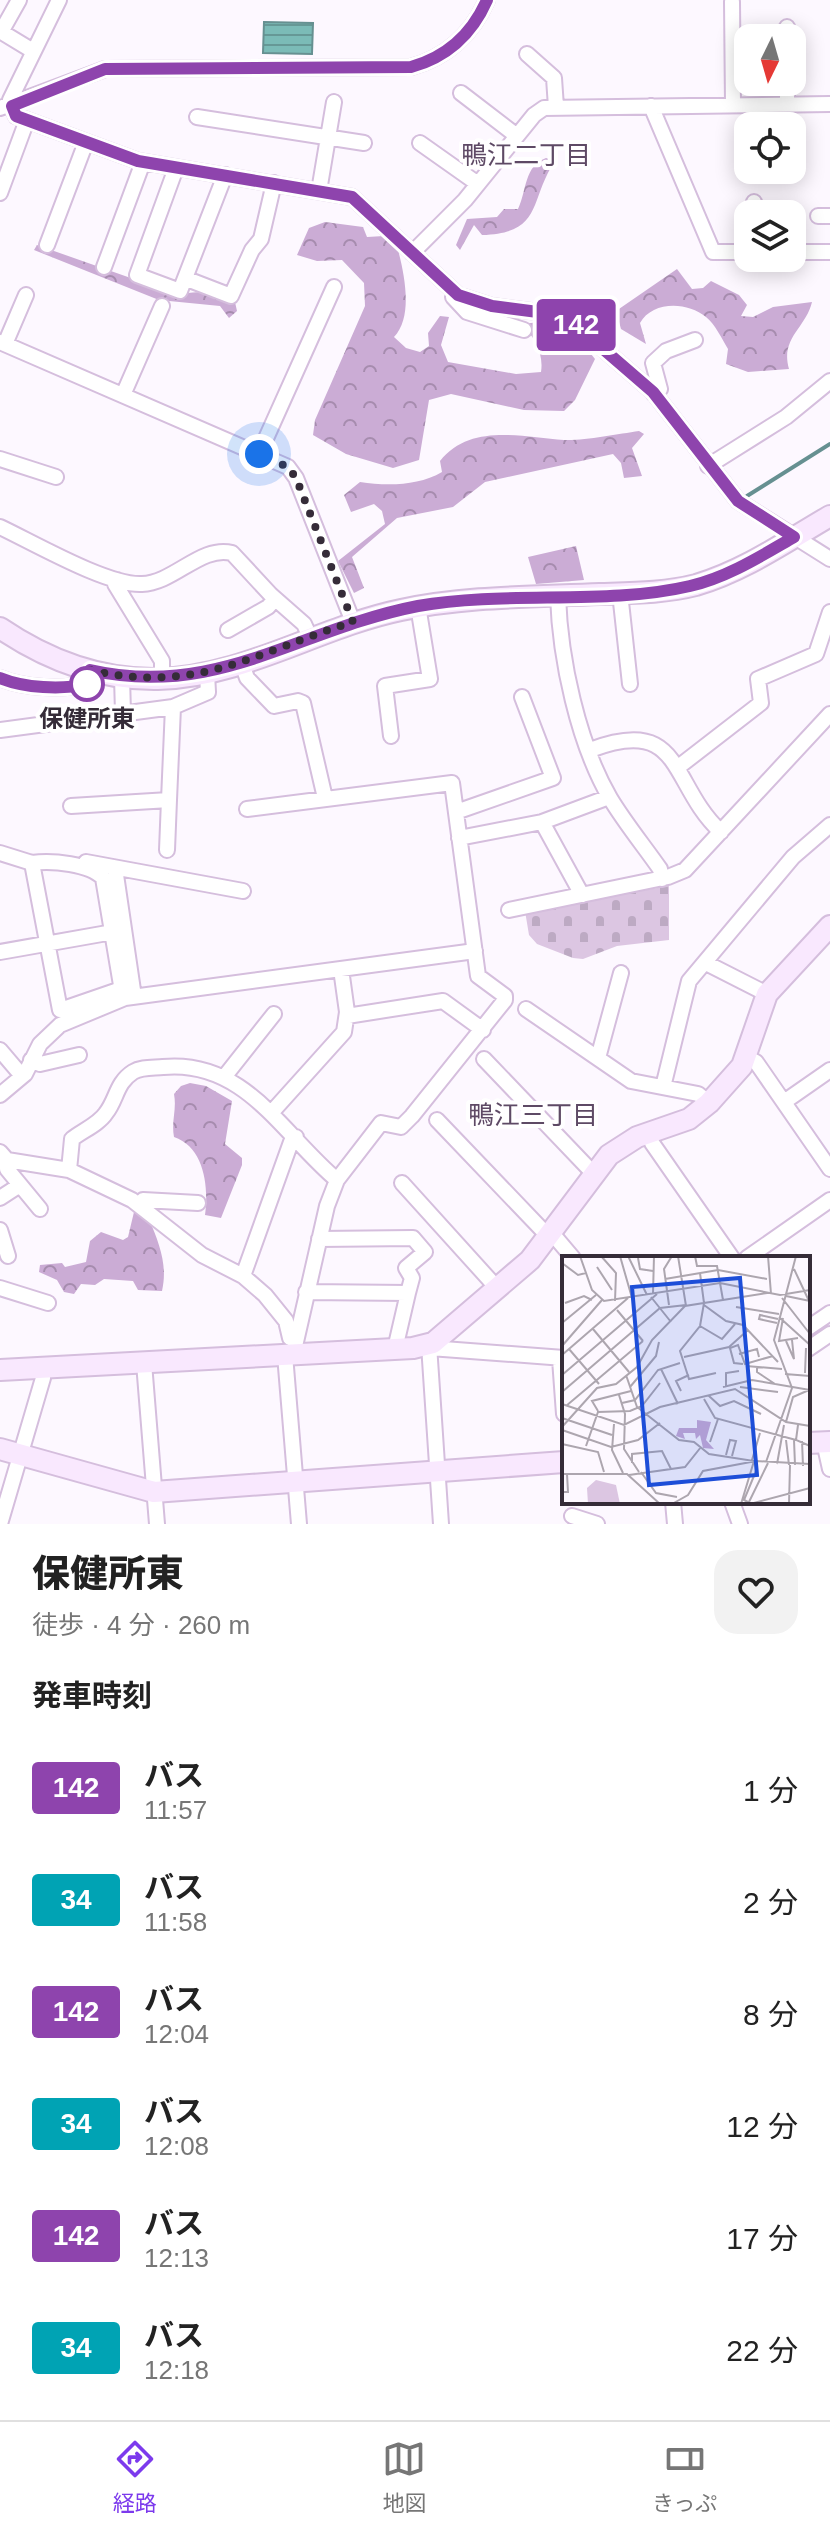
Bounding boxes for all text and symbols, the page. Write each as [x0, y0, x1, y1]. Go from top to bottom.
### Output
north arrow [734, 24, 806, 96]
map controls [734, 24, 806, 272]
button: locate [734, 112, 806, 184]
district label: 鴨江二丁目 [461, 140, 591, 170]
button: layers [734, 200, 806, 272]
line badge: 142 [530, 299, 622, 351]
text: 142 [553, 309, 599, 340]
your location [239, 434, 279, 474]
marker: 保健所東 [70, 667, 104, 701]
place label: 保健所東 [39, 705, 135, 732]
district label: 鴨江三丁目 [468, 1100, 598, 1130]
inset map [562, 1256, 810, 1504]
button: heart [714, 1550, 798, 1634]
text: 保健所東 [32, 1553, 184, 1595]
text: 徒歩 · 4 分 · 260 m [32, 1610, 250, 1640]
text: 発車時刻 [32, 1679, 152, 1712]
text: バス [144, 1759, 204, 1792]
text: 142 [53, 1772, 99, 1803]
text: 1 分 [743, 1774, 798, 1807]
text: 11:57 [144, 1795, 207, 1825]
text: バス [144, 1871, 204, 1904]
text: 34 [60, 1884, 92, 1915]
text: 2 分 [743, 1886, 798, 1919]
text: 11:58 [144, 1907, 207, 1937]
text: バス [144, 1983, 204, 2016]
text: 142 [53, 1996, 99, 2027]
text: 8 分 [743, 1998, 798, 2031]
text: 12:04 [144, 2019, 209, 2049]
text: バス [144, 2095, 204, 2128]
text: 34 [60, 2108, 92, 2139]
text: 12 分 [726, 2110, 798, 2143]
text: 12:08 [144, 2131, 209, 2161]
text: バス [144, 2207, 204, 2240]
text: 142 [53, 2220, 99, 2251]
text: 17 分 [726, 2222, 798, 2255]
text: 12:13 [144, 2243, 209, 2273]
text: バス [144, 2319, 204, 2352]
text: 34 [60, 2332, 92, 2363]
text: 22 分 [726, 2334, 798, 2367]
text: 12:18 [144, 2355, 209, 2385]
tab: 経路 [113, 2437, 157, 2517]
tab: 地図 [382, 2437, 426, 2517]
tab: きっぷ [652, 2437, 717, 2517]

